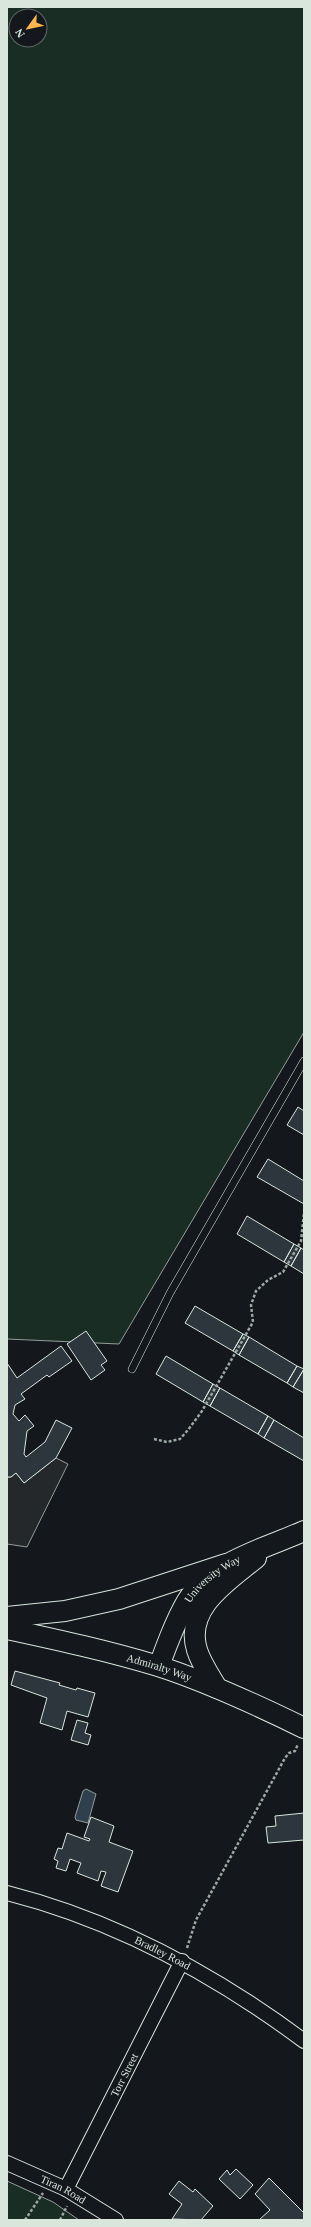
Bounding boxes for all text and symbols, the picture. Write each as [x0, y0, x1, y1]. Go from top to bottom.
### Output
north arrow [8, 8, 48, 48]
text: N [12, 27, 27, 40]
street label: University Way [182, 1552, 242, 1605]
street label: Admiralty Way [125, 1651, 194, 1683]
street label: Bradley Road [133, 1934, 193, 1972]
street label: Torr Street [108, 2051, 140, 2099]
street label: Tiran Road [39, 2173, 88, 2206]

